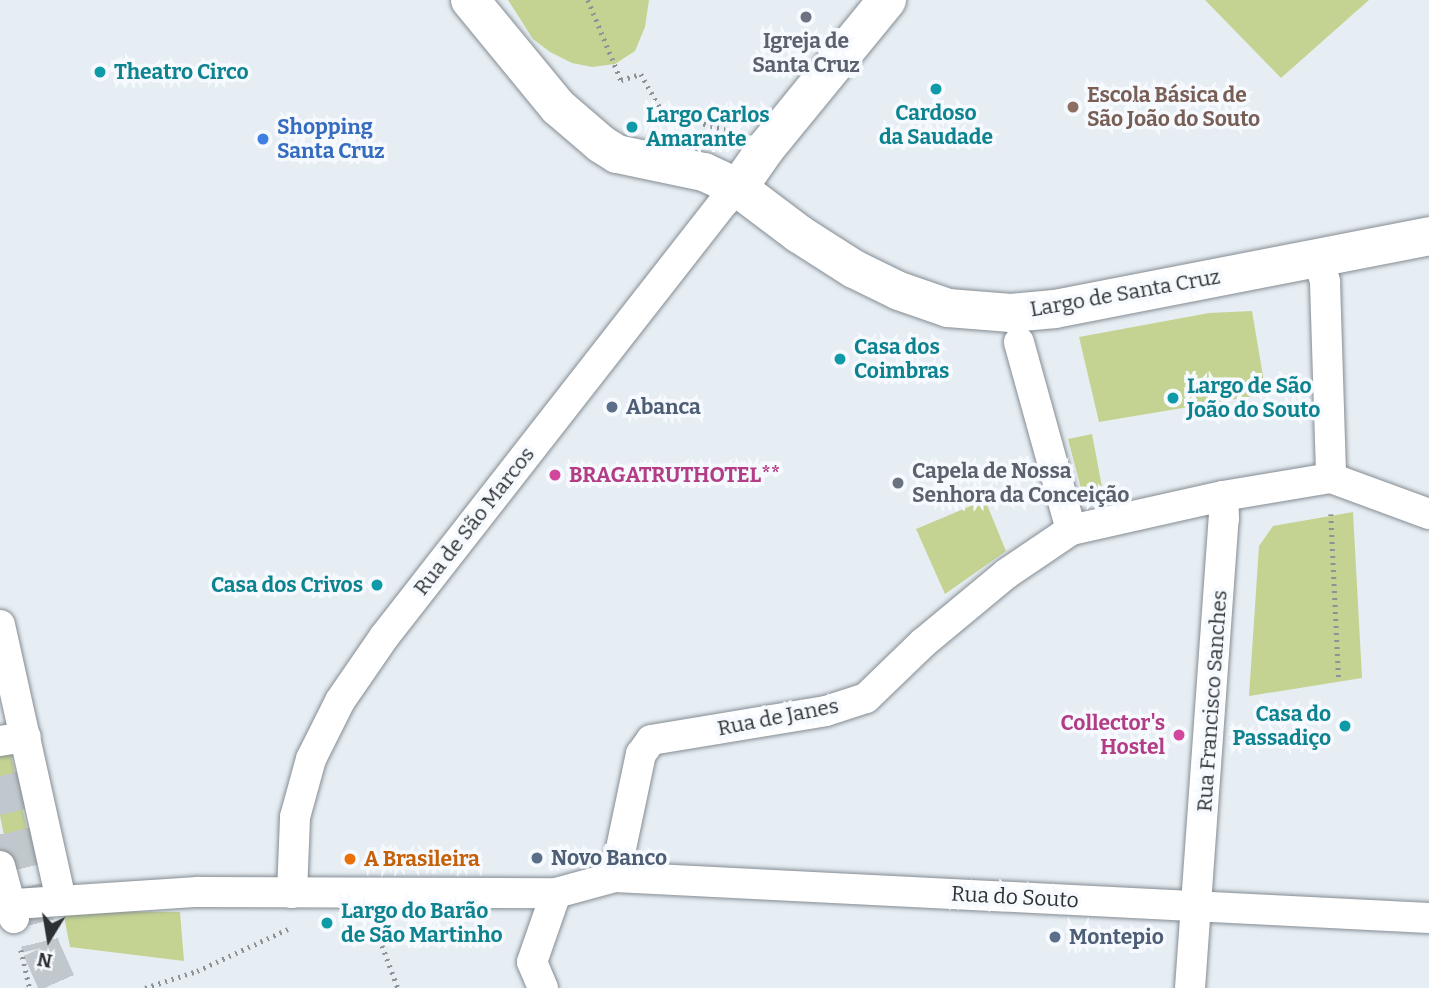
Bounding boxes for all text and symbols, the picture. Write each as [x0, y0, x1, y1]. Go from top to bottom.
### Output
marker: Igreja de Santa Cruz [798, 9, 814, 25]
place label: Igreja de Santa Cruz [752, 28, 860, 78]
place label: Theatro Circo [114, 59, 249, 85]
marker: Theatro Circo [92, 64, 108, 80]
marker: Cardoso da Saudade [928, 81, 944, 97]
place label: Escola Básica de São João do Souto [1087, 82, 1260, 132]
marker: Escola Básica de São João do Souto [1065, 99, 1081, 115]
place label: Cardoso da Saudade [879, 100, 993, 150]
place label: Largo Carlos Amarante [646, 102, 770, 152]
place label: Shopping Santa Cruz [277, 114, 385, 164]
marker: Largo Carlos Amarante [624, 119, 640, 135]
marker: Shopping Santa Cruz [255, 131, 271, 147]
street label: Largo de Santa Cruz [1028, 264, 1222, 322]
place label: Casa dos Coimbras [854, 334, 949, 384]
marker: Casa dos Coimbras [832, 351, 848, 367]
place label: Largo de São João do Souto [1187, 373, 1320, 423]
marker: Largo de São João do Souto [1165, 390, 1181, 406]
place label: Abanca [626, 394, 701, 420]
marker: Abanca [604, 399, 620, 415]
street label: Rua de São Marcos [408, 442, 540, 600]
place label: Capela de Nossa Senhora da Conceição [912, 458, 1129, 508]
place label: BRAGATRUTHOTEL** [569, 462, 780, 488]
marker: BRAGATRUTHOTEL** [547, 467, 563, 483]
marker: Capela de Nossa Senhora da Conceição [890, 475, 906, 491]
place label: Casa dos Crivos [211, 572, 363, 598]
marker: Casa dos Crivos [369, 577, 385, 593]
street label: Rua Francisco Sanches [1192, 589, 1232, 813]
street label: Rua de Janes [715, 693, 841, 741]
place label: Casa do Passadiço [1232, 701, 1331, 751]
place label: Collector's Hostel [1060, 710, 1165, 760]
marker: Casa do Passadiço [1337, 718, 1353, 734]
marker: Collector's Hostel [1171, 727, 1187, 743]
place label: Novo Banco [551, 845, 667, 871]
place label: A Brasileira [364, 846, 480, 872]
marker: Novo Banco [529, 850, 545, 866]
marker: A Brasileira [342, 851, 358, 867]
street label: Rua do Souto [951, 881, 1079, 913]
place label: Largo do Barão de São Martinho [341, 898, 503, 948]
north arrow [14, 904, 84, 974]
marker: Largo do Barão de São Martinho [319, 915, 335, 931]
place label: Montepio [1069, 924, 1164, 950]
marker: Montepio [1047, 929, 1063, 945]
text: N [36, 947, 54, 973]

